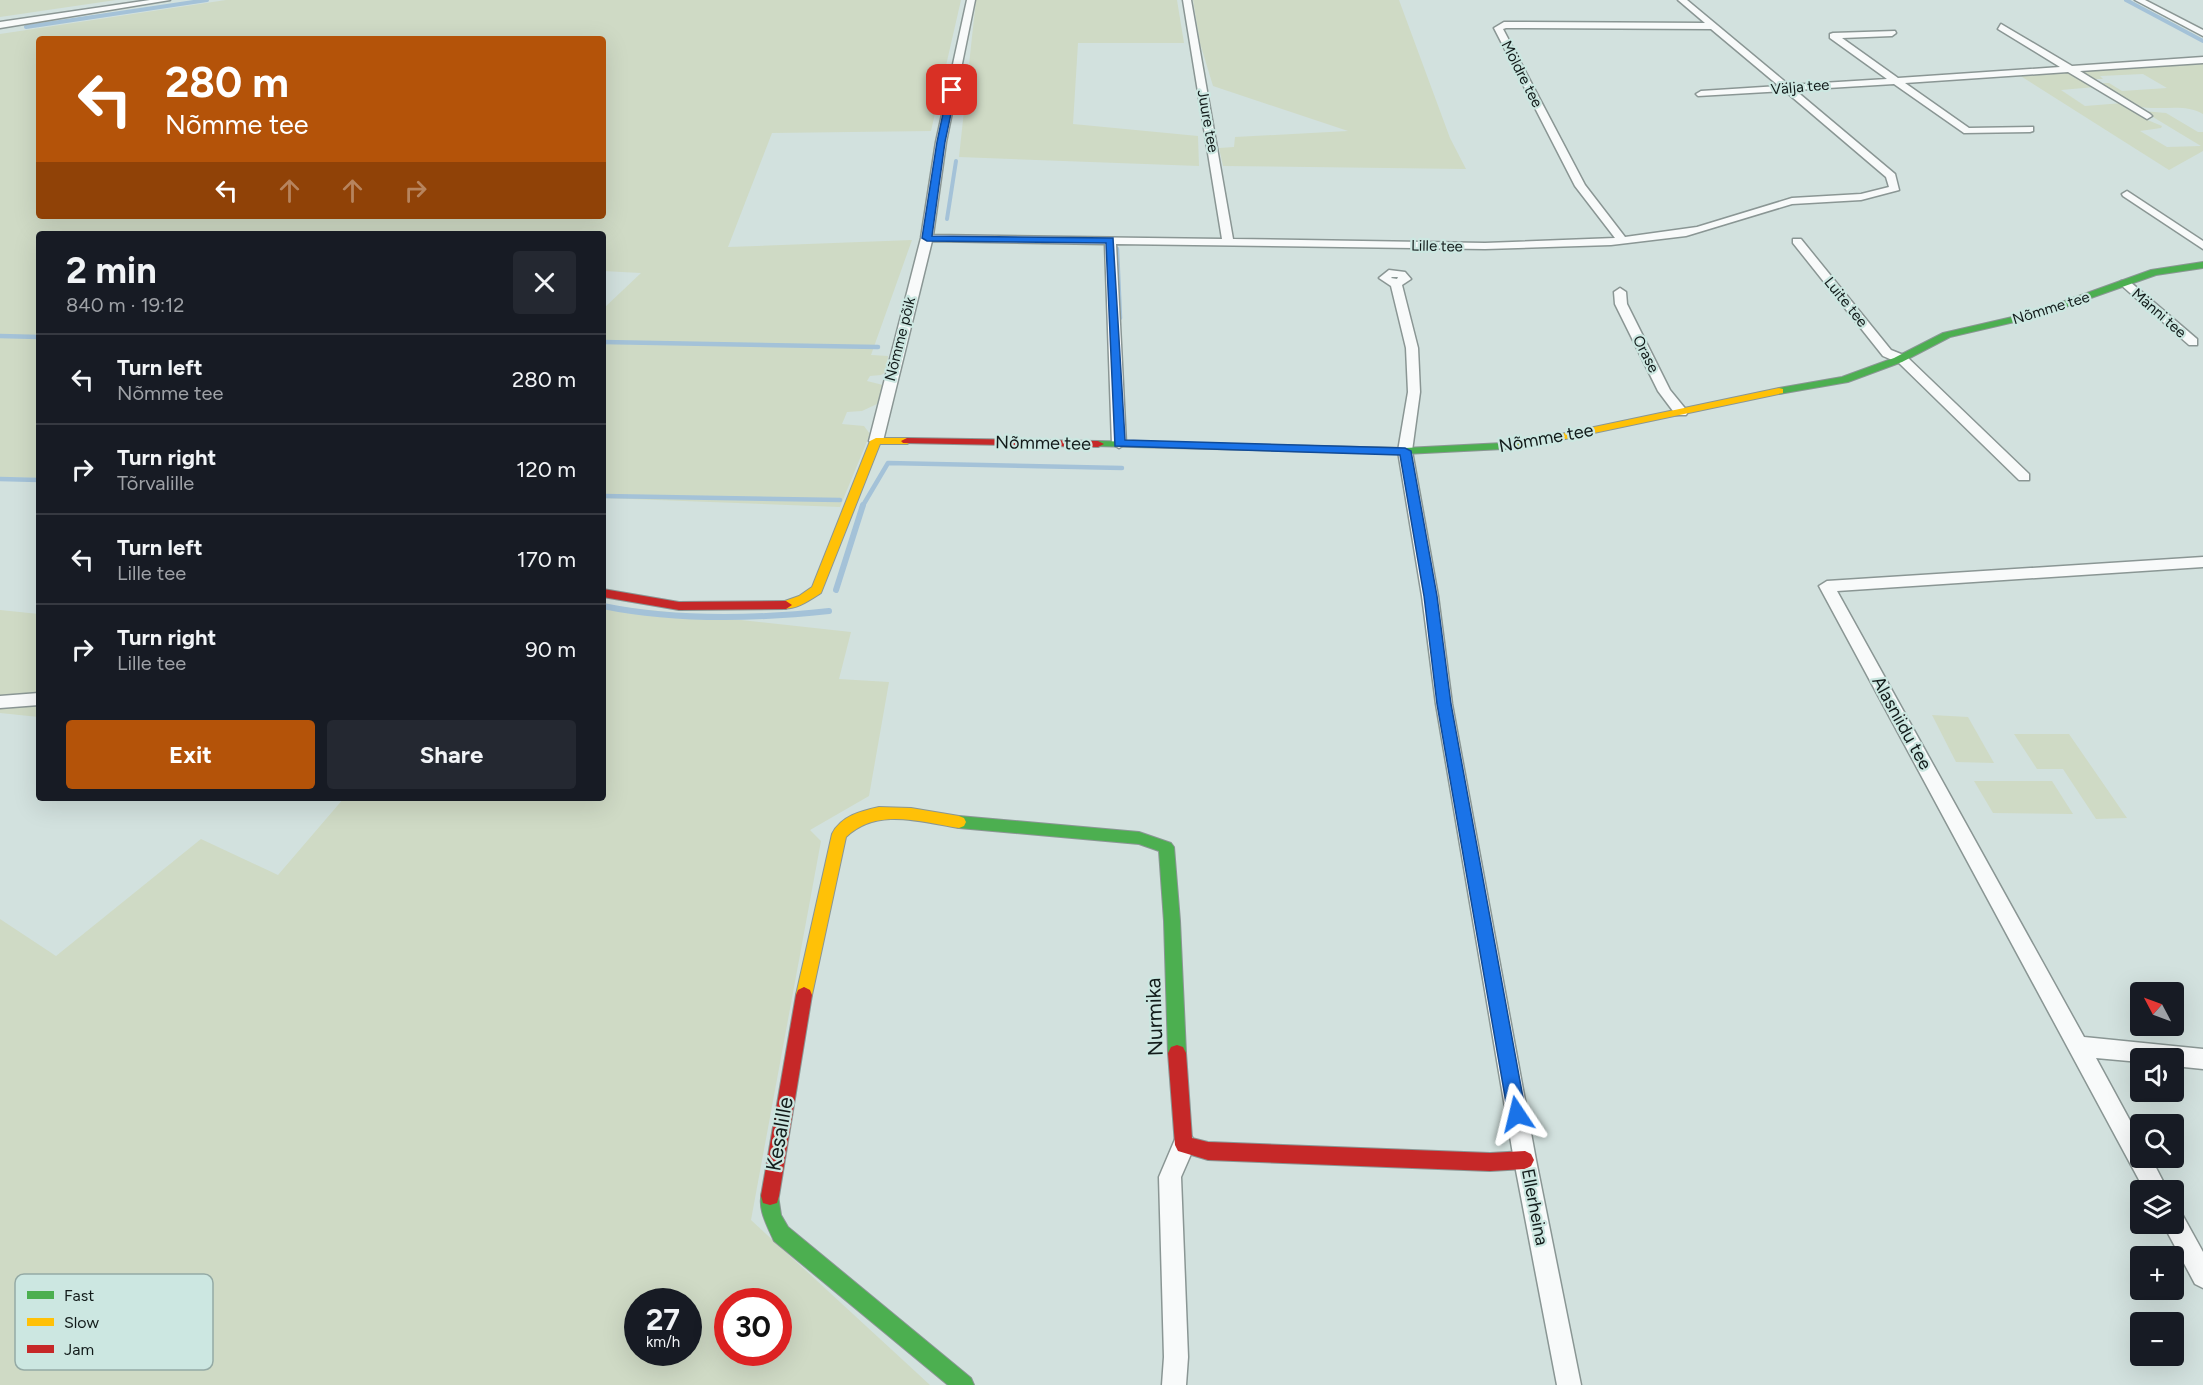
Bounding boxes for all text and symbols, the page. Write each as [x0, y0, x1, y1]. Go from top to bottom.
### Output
street label: Möldre tee [1498, 38, 1546, 110]
text: 280 m [165, 57, 289, 108]
icon: left [66, 60, 144, 138]
pin [926, 64, 977, 115]
icon: arrive [935, 73, 968, 106]
street label: Välja tee [1770, 75, 1830, 99]
street label: Juure tee [1194, 88, 1222, 154]
text: Nõmme tee [165, 108, 309, 141]
icon: left [210, 174, 243, 207]
icon: ahead [273, 174, 306, 207]
icon: ahead [336, 174, 369, 207]
icon: right [399, 174, 432, 207]
street label: Lille tee [1411, 237, 1463, 255]
text: 2 min [66, 249, 157, 292]
button: close [513, 251, 576, 314]
street label: Luite tee [1820, 273, 1872, 331]
street label: Männi tee [2128, 284, 2190, 342]
street label: Nõmme tee [2010, 288, 2092, 328]
text: 840 m · 19:12 [66, 293, 185, 317]
street label: Nõmme põik [881, 294, 919, 383]
street label: Orase [1629, 332, 1663, 376]
text: Turn left [117, 354, 203, 381]
icon: left [66, 363, 99, 396]
text: 280 m [512, 366, 576, 393]
text: Nõmme tee [117, 381, 223, 405]
street label: Nõmme tee [1497, 419, 1595, 457]
street label: Nõmme tee [995, 431, 1091, 455]
text: Turn right [117, 444, 216, 471]
icon: right [66, 453, 99, 486]
text: 120 m [516, 456, 576, 483]
text: Tõrvalille [117, 471, 194, 495]
text: Turn left [117, 534, 203, 561]
icon: left [66, 543, 99, 576]
text: 170 m [517, 546, 576, 573]
text: Lille tee [117, 561, 186, 585]
text: Turn right [117, 624, 216, 651]
icon: right [66, 633, 99, 666]
text: 90 m [525, 636, 576, 663]
text: Lille tee [117, 651, 186, 675]
street label: Alasniidu tee [1867, 672, 1937, 774]
button: Exit [66, 720, 315, 789]
button: Share [327, 720, 576, 789]
street label: Nurmika [1140, 977, 1168, 1057]
north arrow [2130, 982, 2184, 1036]
map controls [2130, 982, 2184, 1366]
button: sound [2130, 1048, 2184, 1102]
position arrow [1485, 1082, 1549, 1146]
street label: Kesalille [760, 1095, 798, 1173]
button: search [2130, 1114, 2184, 1168]
street label: Ellerheina [1517, 1167, 1553, 1247]
button: layers [2130, 1180, 2184, 1234]
button: + [2130, 1246, 2184, 1300]
legend [15, 1274, 213, 1370]
text: Fast [64, 1286, 94, 1305]
speed limit sign: 30 [714, 1288, 792, 1366]
text: 27 [646, 1301, 680, 1338]
button: − [2130, 1312, 2184, 1366]
text: Slow [64, 1313, 99, 1332]
text: km/h [646, 1333, 680, 1351]
text: Jam [64, 1340, 94, 1359]

